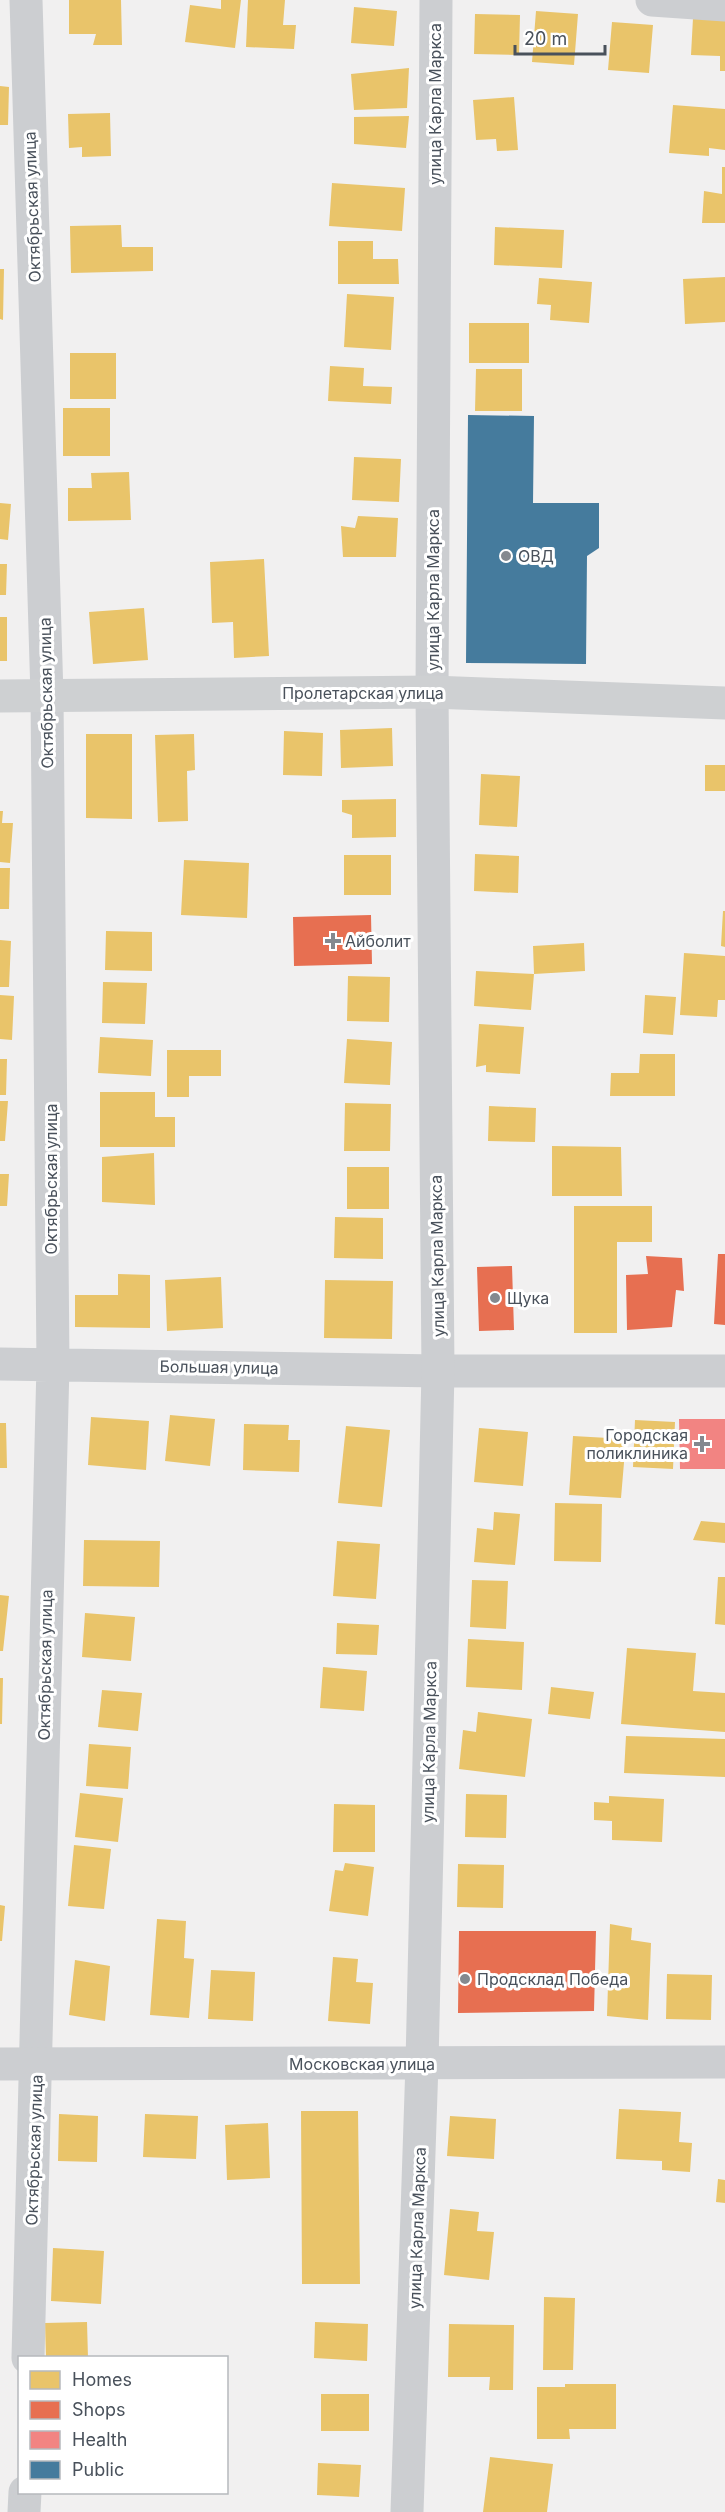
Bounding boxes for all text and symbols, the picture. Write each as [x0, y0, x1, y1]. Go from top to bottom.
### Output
scale bar [515, 18, 605, 56]
street label: улица Карла Маркса [425, 23, 445, 185]
text: 20 m [524, 28, 567, 49]
street label: Октябрьская улица [19, 131, 45, 283]
street label: улица Карла Маркса [423, 509, 443, 671]
place label: ОВД [518, 546, 554, 566]
marker: ОВД [499, 549, 513, 563]
street label: Октябрьская улица [35, 617, 57, 769]
street label: Пролетарская улица [282, 683, 444, 703]
place label: Айболит [345, 931, 411, 951]
marker: Айболит [326, 934, 340, 948]
street label: Октябрьская улица [41, 1103, 61, 1255]
street label: улица Карла Маркса [426, 1175, 448, 1337]
place label: Щука [507, 1288, 549, 1308]
marker: Щука [488, 1291, 502, 1305]
street label: Большая улица [159, 1356, 279, 1378]
place label: Городская поликлиника [586, 1425, 688, 1463]
marker: Городская поликлиника [693, 1435, 711, 1453]
street label: Октябрьская улица [34, 1589, 56, 1741]
street label: улица Карла Маркса [418, 1661, 440, 1823]
place label: Продсклад Победа [477, 1969, 628, 1989]
marker: Продсклад Победа [458, 1972, 472, 1986]
street label: Московская улица [289, 2054, 435, 2074]
street label: Октябрьская улица [21, 2074, 47, 2226]
street label: улица Карла Маркса [404, 2147, 430, 2309]
legend [18, 2356, 228, 2494]
text: Homes [72, 2369, 132, 2390]
text: Shops [72, 2399, 126, 2420]
text: Health [72, 2429, 127, 2450]
text: Public [72, 2459, 124, 2480]

